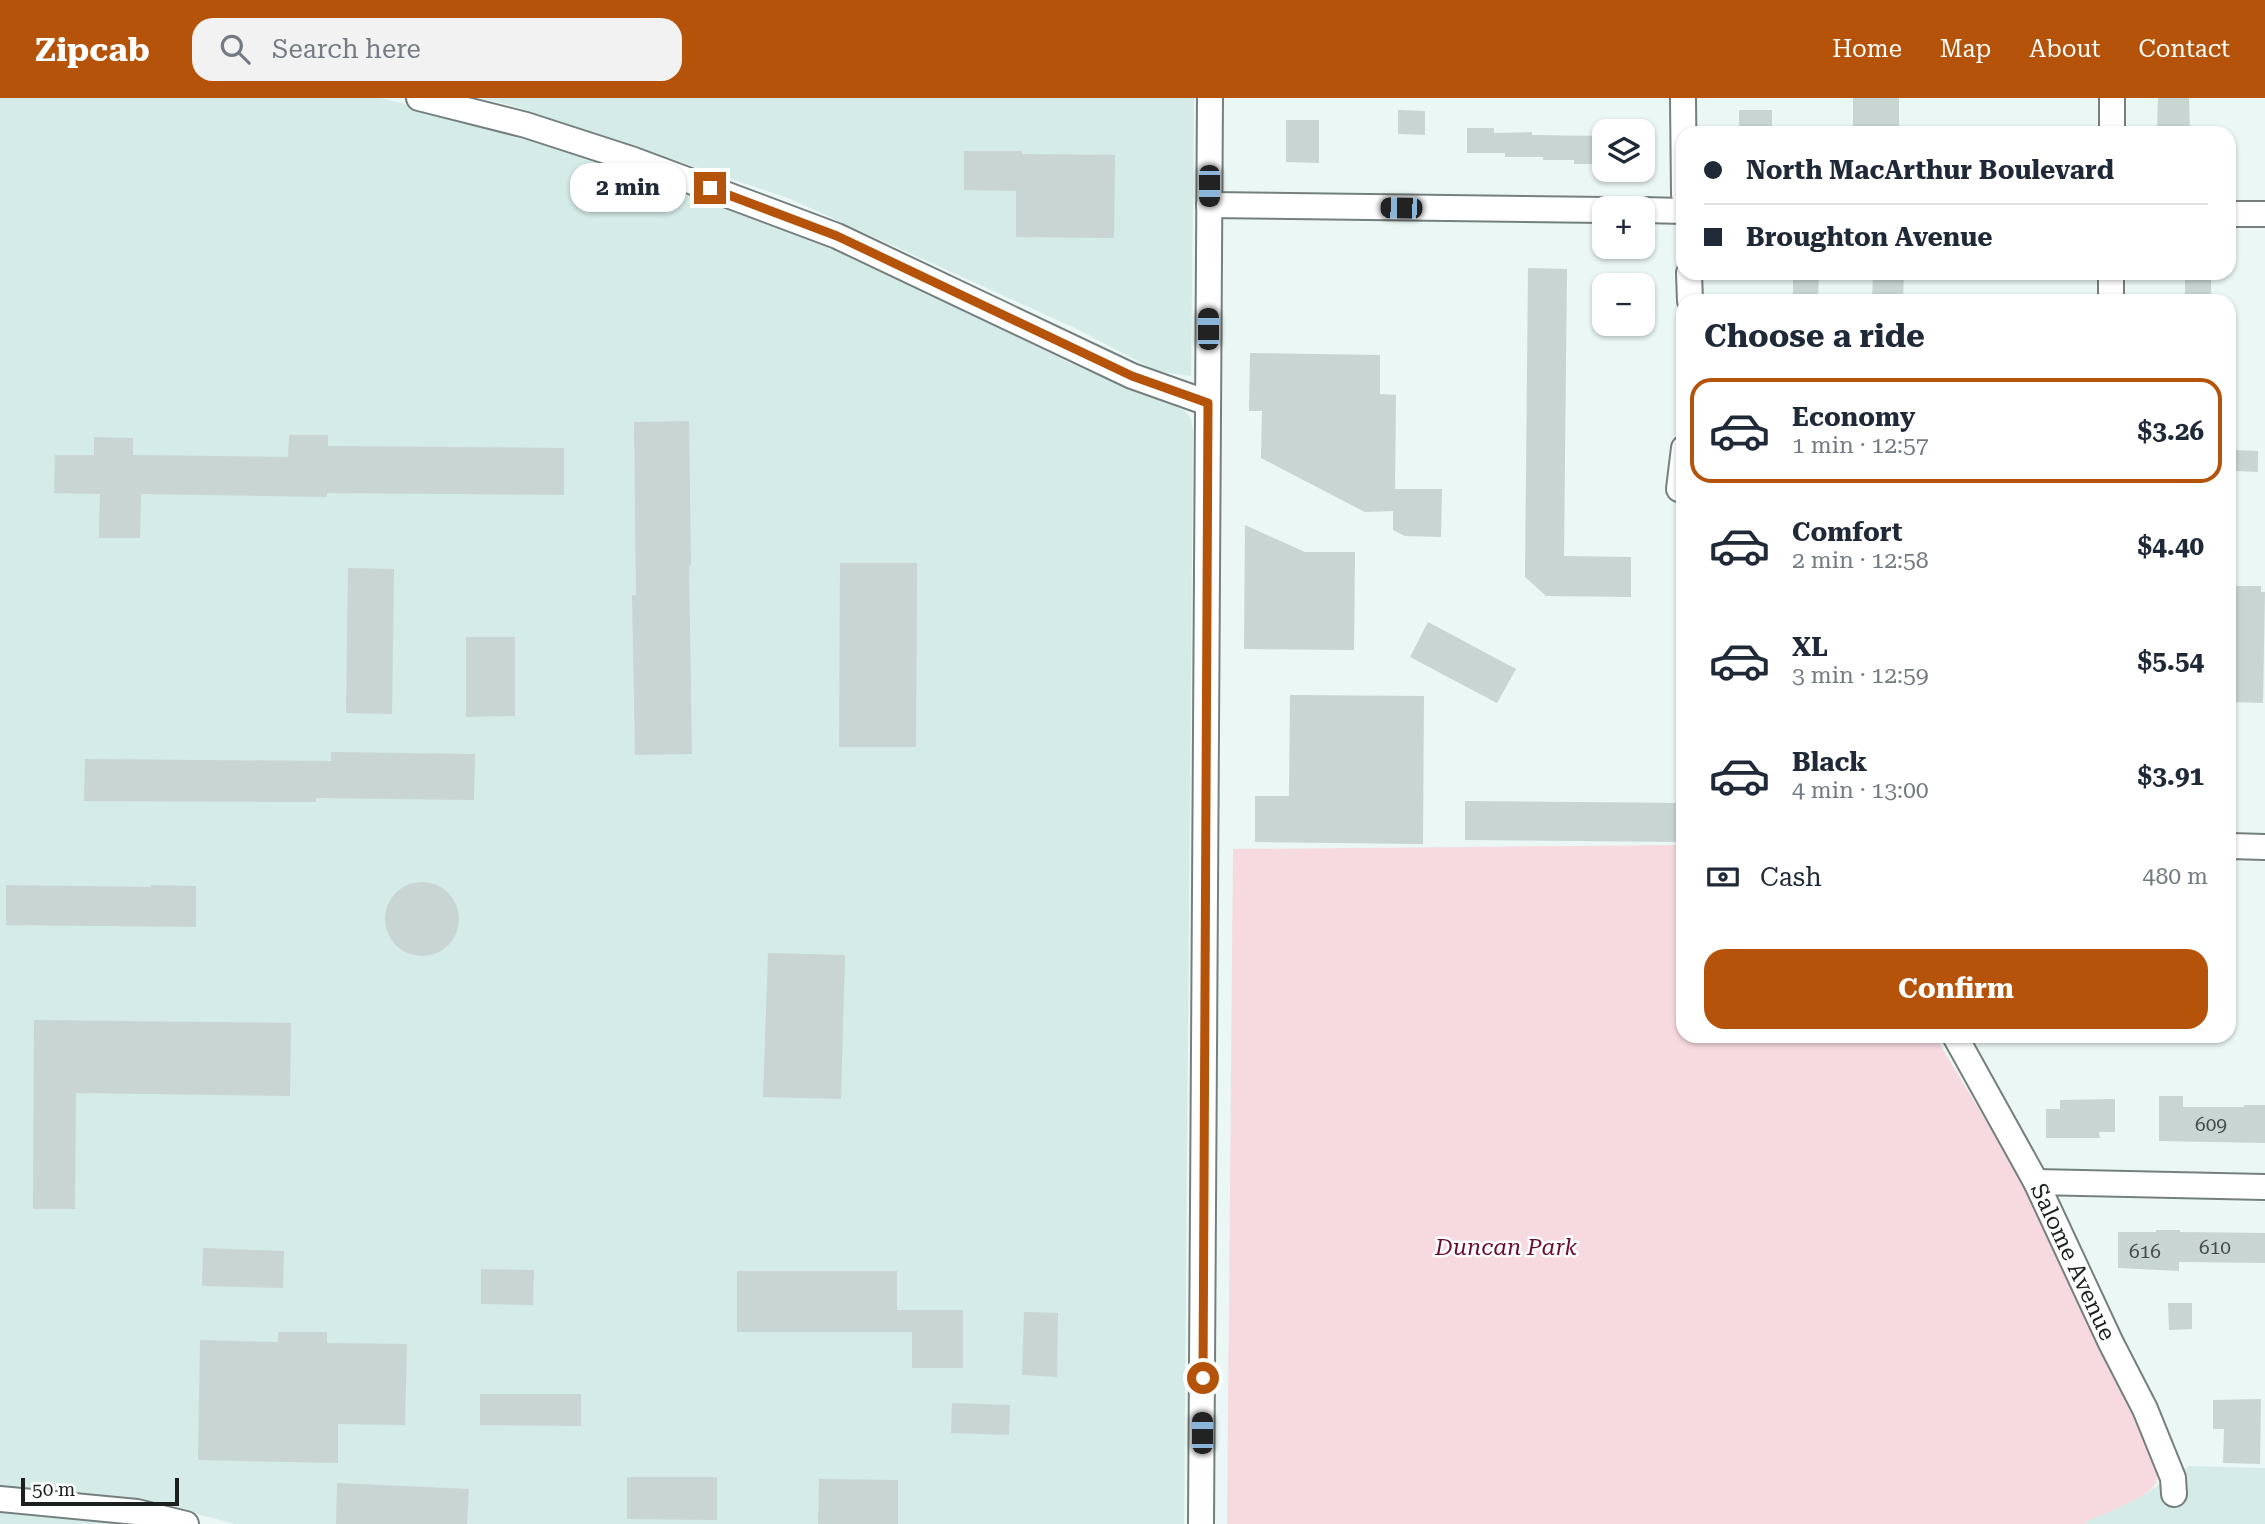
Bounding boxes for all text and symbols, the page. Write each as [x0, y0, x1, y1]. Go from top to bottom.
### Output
search box [192, 18, 682, 81]
text: Zipcab [35, 30, 150, 69]
icon: search [216, 30, 254, 68]
text: Search here [272, 34, 421, 64]
text: Home [1832, 35, 1902, 63]
text: Map [1940, 35, 1991, 63]
text: About [2029, 35, 2100, 63]
text: Contact [2138, 35, 2230, 63]
map controls [1592, 119, 1655, 336]
button: layers [1592, 119, 1655, 182]
text: North MacArthur Boulevard [1746, 155, 2114, 185]
callout: 2 min [570, 164, 686, 212]
car [1199, 165, 1220, 207]
route end [694, 172, 726, 204]
text: 2 min [596, 174, 660, 201]
button: + [1592, 196, 1655, 259]
car [1380, 197, 1423, 219]
text: Broughton Avenue [1746, 222, 1993, 252]
button: − [1592, 273, 1655, 336]
car [1198, 308, 1219, 350]
text: Choose a ride [1704, 317, 1925, 355]
icon: car [1708, 399, 1771, 462]
text: Economy [1792, 402, 1915, 432]
text: $3.26 [2138, 416, 2204, 446]
text: 1 min · 12:57 [1792, 432, 1929, 459]
icon: car [1708, 514, 1771, 577]
text: Comfort [1792, 517, 1902, 547]
text: $4.40 [2138, 531, 2204, 561]
text: 2 min · 12:58 [1792, 547, 1929, 574]
icon: car [1708, 629, 1771, 692]
text: XL [1792, 632, 1828, 662]
text: $5.54 [2138, 646, 2204, 676]
text: 3 min · 12:59 [1792, 662, 1929, 689]
icon: car [1708, 744, 1771, 807]
text: Black [1792, 747, 1867, 777]
text: $3.91 [2138, 761, 2204, 791]
text: 4 min · 13:00 [1792, 777, 1929, 804]
icon: cash [1704, 858, 1742, 896]
text: Cash [1760, 862, 1822, 892]
text: 480 m [2143, 863, 2208, 890]
button: Confirm [1704, 949, 2208, 1029]
house number: 609 [2195, 1113, 2227, 1136]
street label: Salome Avenue [2025, 1179, 2121, 1345]
park label: Duncan Park [1434, 1234, 1578, 1261]
house number: 610 [2199, 1236, 2231, 1259]
house number: 616 [2129, 1240, 2161, 1263]
route start [1187, 1362, 1219, 1394]
car [1192, 1412, 1213, 1454]
scale bar [21, 1475, 178, 1507]
text: 50 m [32, 1478, 75, 1501]

